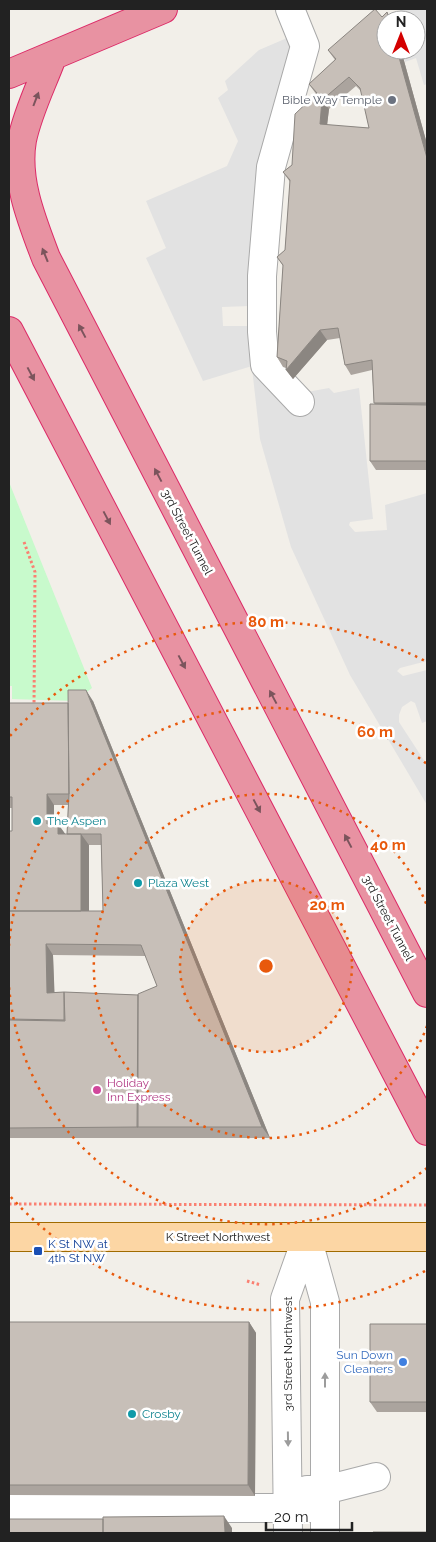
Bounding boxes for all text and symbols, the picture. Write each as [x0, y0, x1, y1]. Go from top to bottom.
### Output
north arrow [376, 10, 426, 60]
text: N [396, 14, 406, 30]
one-way arrow [32, 91, 40, 106]
place label: Bible Way Temple [282, 93, 382, 107]
marker: Bible Way Temple [386, 94, 398, 106]
one-way arrow [41, 248, 49, 262]
one-way arrow [78, 324, 87, 338]
one-way arrow [27, 367, 35, 381]
one-way arrow [154, 468, 162, 482]
street label: 3rd Street Tunnel [159, 487, 216, 578]
one-way arrow [103, 511, 111, 525]
text: 80 m [248, 613, 284, 631]
one-way arrow [178, 655, 186, 669]
one-way arrow [269, 690, 277, 704]
text: 60 m [357, 723, 393, 741]
one-way arrow [253, 799, 261, 813]
place label: The Aspen [47, 814, 106, 828]
marker: The Aspen [31, 815, 43, 827]
one-way arrow [344, 834, 352, 848]
text: 40 m [370, 836, 406, 854]
street label: 3rd Street Tunnel [360, 873, 417, 964]
place label: Plaza West [148, 876, 209, 890]
marker: Plaza West [132, 877, 144, 889]
text: 20 m [309, 896, 345, 914]
centre of rings [257, 957, 275, 975]
place label: Holiday Inn Express [107, 1076, 171, 1104]
marker: Holiday Inn Express [91, 1084, 103, 1096]
street label: K Street Northwest [166, 1230, 270, 1244]
place label: K St NW at 4th St NW [48, 1237, 108, 1265]
marker: K St NW at 4th St NW [32, 1245, 44, 1257]
street label: 3rd Street Northwest [281, 1296, 295, 1412]
place label: Sun Down Cleaners [336, 1348, 393, 1376]
marker: Sun Down Cleaners [397, 1356, 409, 1368]
one-way arrow [321, 1371, 329, 1387]
place label: Crosby [142, 1407, 181, 1421]
marker: Crosby [126, 1408, 138, 1420]
one-way arrow [284, 1431, 292, 1447]
scale bar [266, 1500, 352, 1532]
text: 20 m [274, 1508, 309, 1526]

